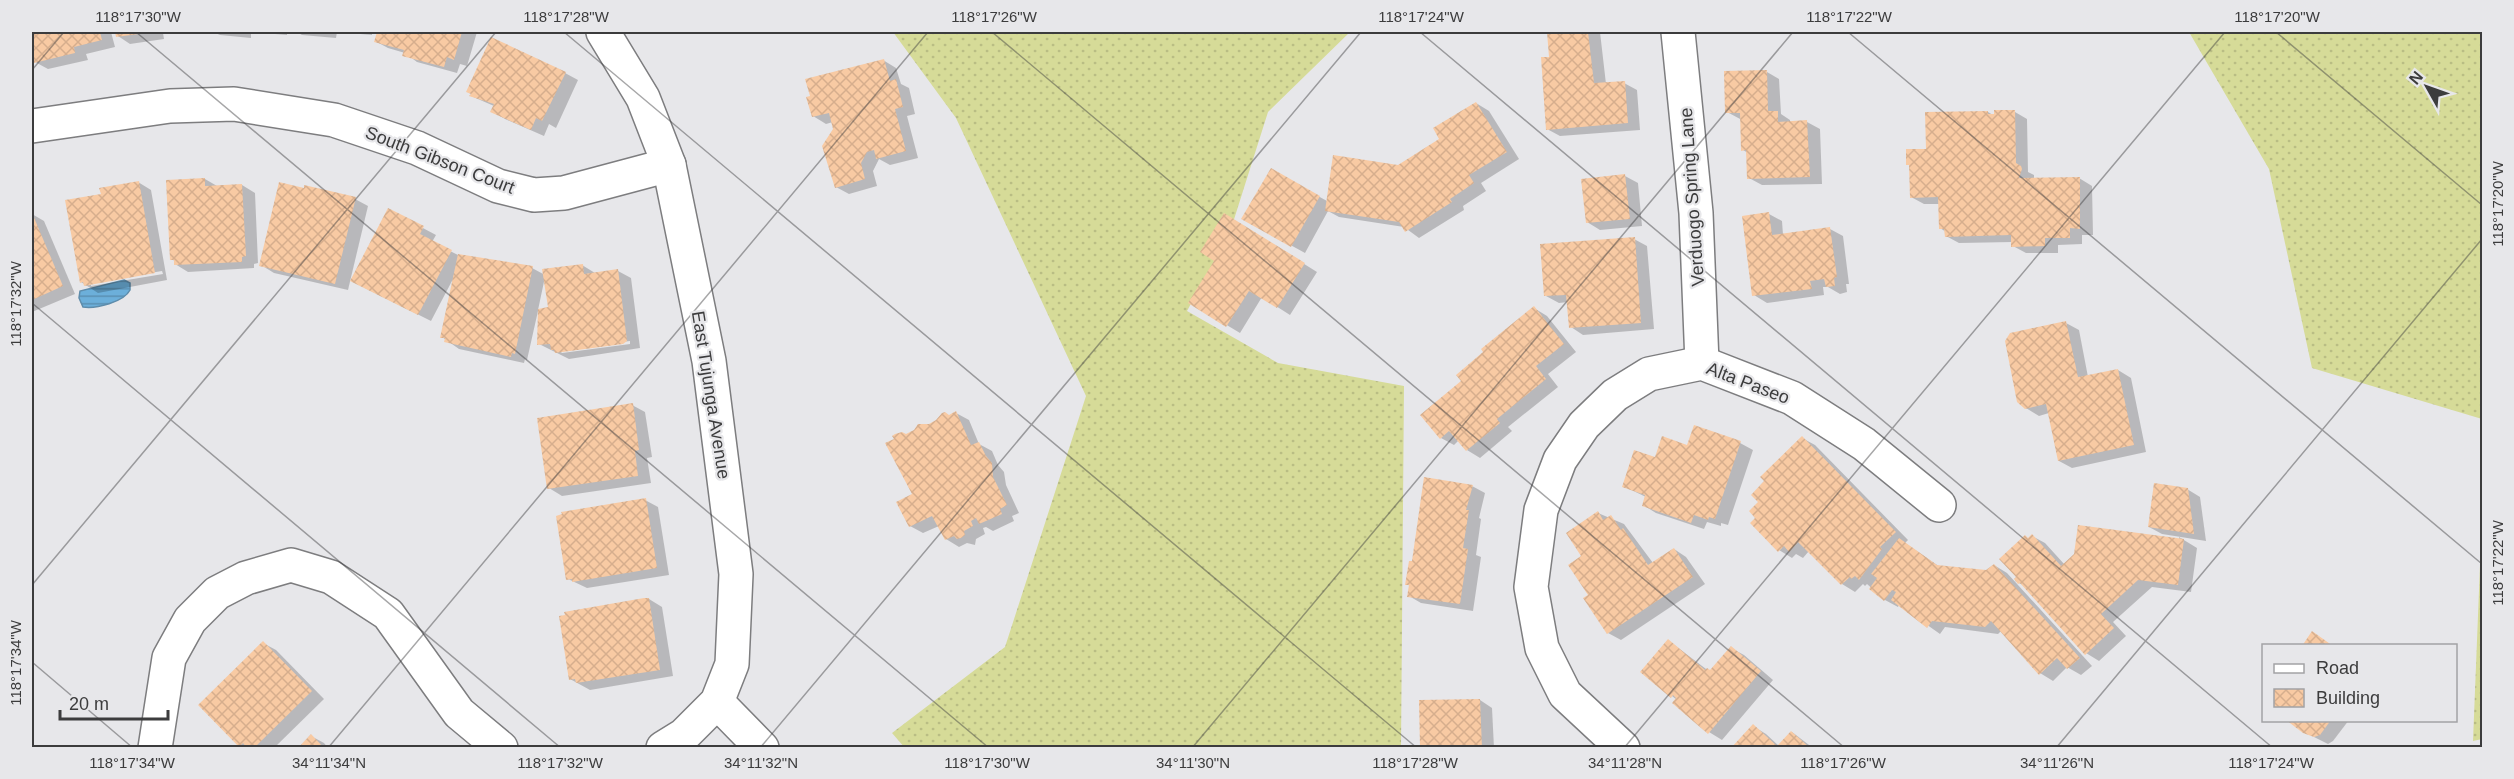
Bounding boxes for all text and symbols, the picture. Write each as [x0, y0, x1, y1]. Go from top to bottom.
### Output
text: 118°17'30"W [95, 8, 182, 25]
text: 118°17'28"W [523, 8, 610, 25]
text: 118°17'26"W [951, 8, 1038, 25]
text: 118°17'24"W [1378, 8, 1465, 25]
text: 118°17'22"W [1806, 8, 1893, 25]
text: 118°17'20"W [2234, 8, 2321, 25]
north arrow [2397, 57, 2457, 117]
text: N [2406, 68, 2426, 88]
street label: Verduogo Spring Lane [1676, 107, 1708, 287]
street label: South Gibson Court [363, 122, 517, 198]
text: 118°17'20"W [2489, 160, 2506, 247]
text: 118°17'32"W [7, 260, 24, 347]
street label: East Tujunga Avenue [688, 310, 734, 480]
street label: Alta Paseo [1704, 358, 1792, 408]
text: 118°17'22"W [2489, 519, 2506, 606]
text: 118°17'34"W [7, 619, 24, 706]
legend [2262, 644, 2457, 722]
text: Road [2316, 658, 2359, 678]
scale bar [60, 683, 168, 721]
text: Building [2316, 688, 2380, 708]
text: 20 m [69, 694, 109, 714]
text: 118°17'34"W [89, 754, 176, 771]
text: 34°11'34"N [292, 754, 366, 771]
text: 118°17'32"W [517, 754, 604, 771]
text: 34°11'32"N [724, 754, 798, 771]
text: 118°17'30"W [944, 754, 1031, 771]
text: 34°11'30"N [1156, 754, 1230, 771]
text: 118°17'28"W [1372, 754, 1459, 771]
text: 34°11'28"N [1588, 754, 1662, 771]
text: 118°17'26"W [1800, 754, 1887, 771]
text: 34°11'26"N [2020, 754, 2094, 771]
text: 118°17'24"W [2228, 754, 2315, 771]

